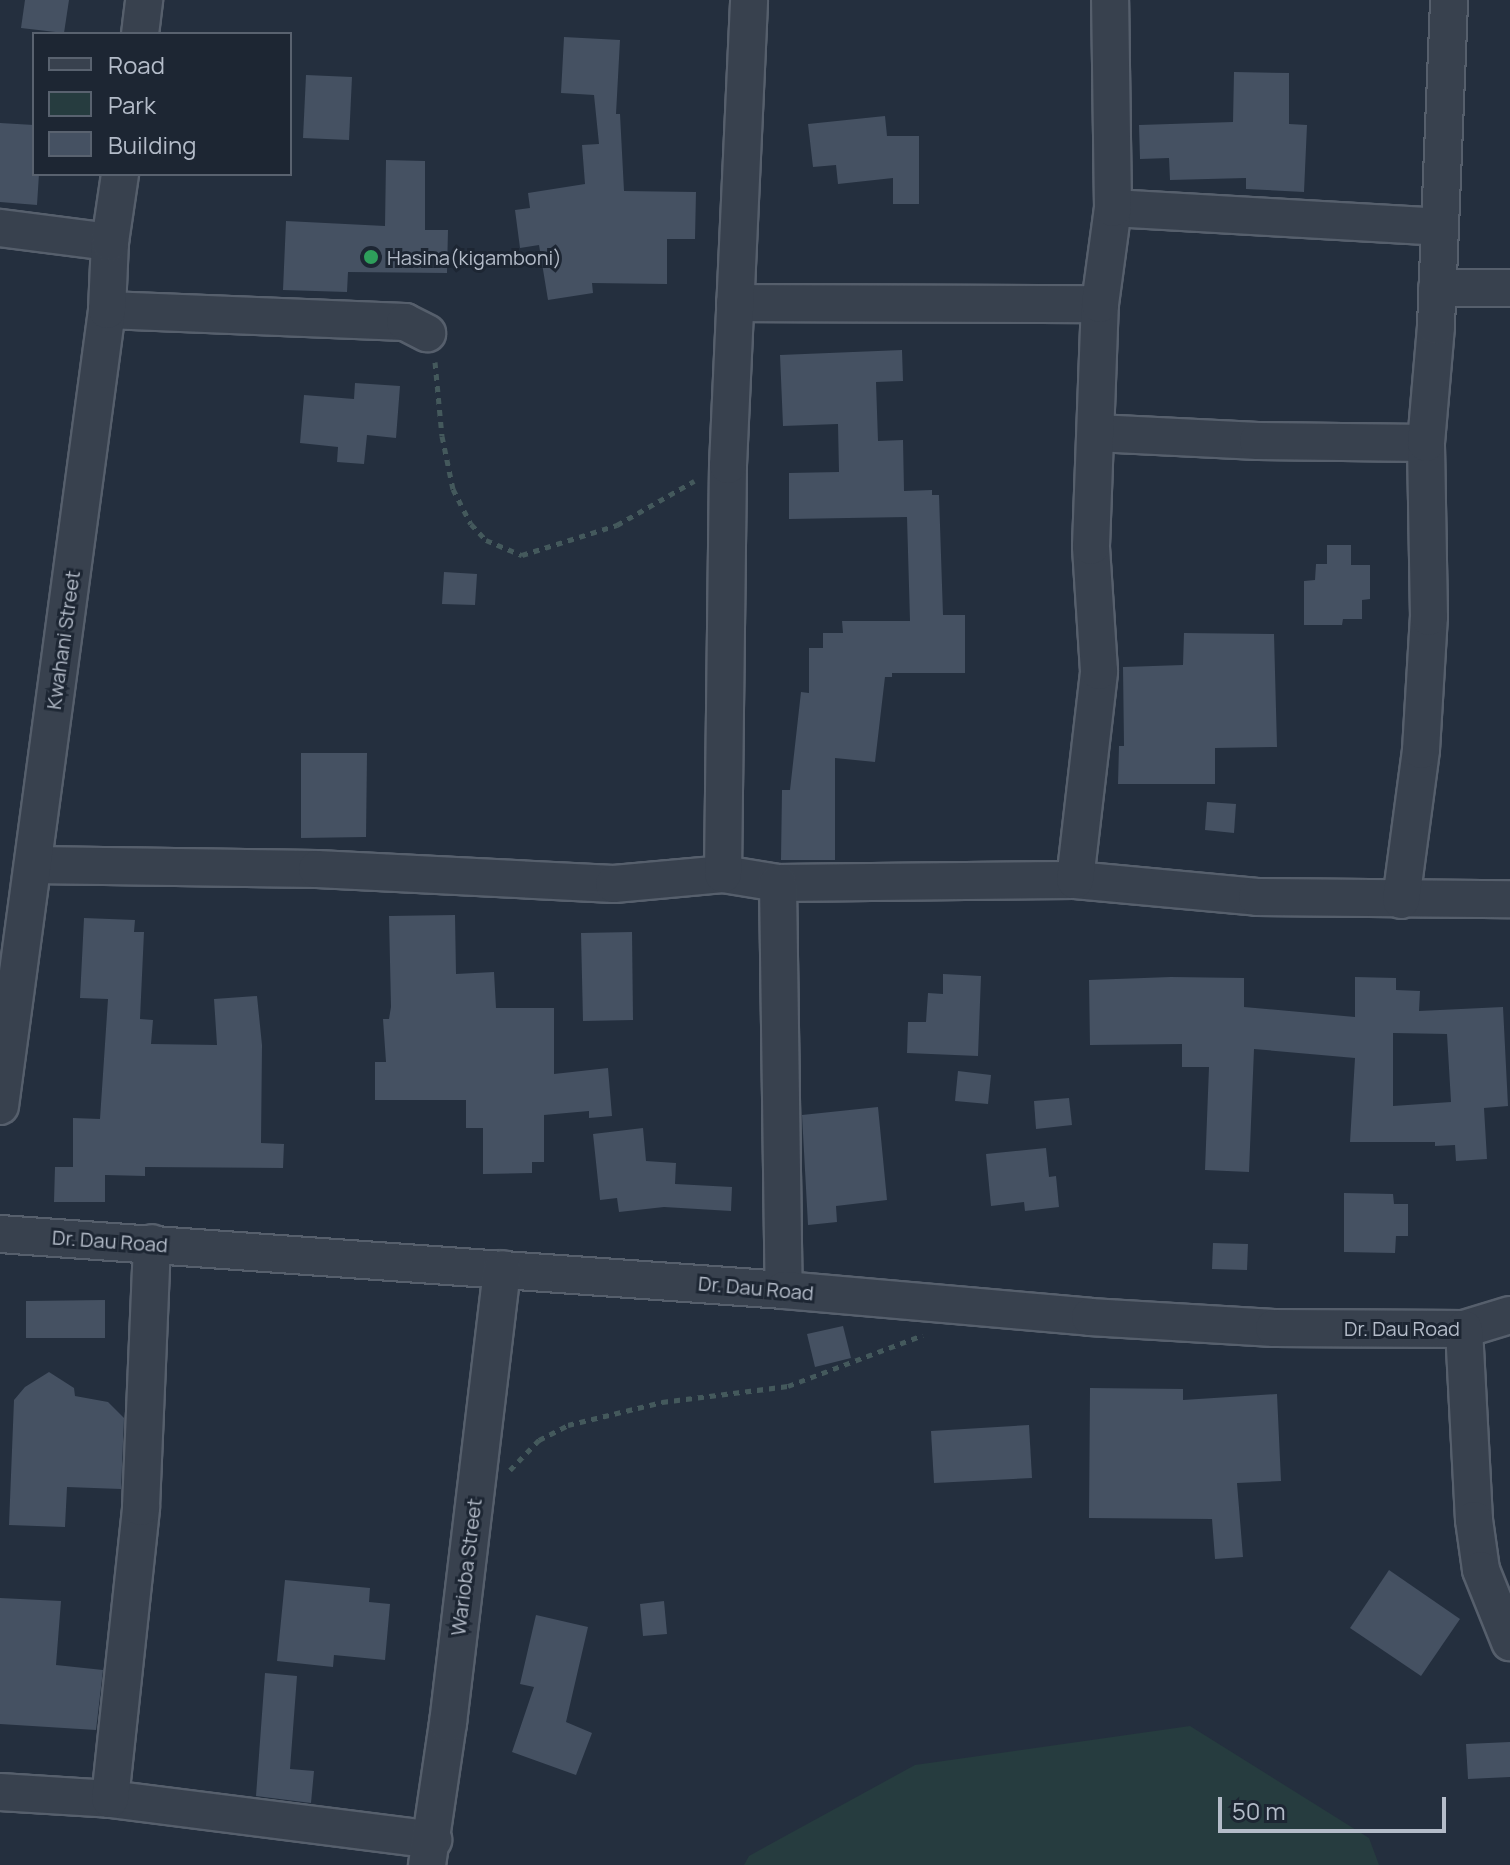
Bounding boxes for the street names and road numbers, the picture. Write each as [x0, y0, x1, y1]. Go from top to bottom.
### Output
street label: Kwahani Street [41, 569, 85, 711]
street label: Dr. Dau Road [51, 1225, 169, 1257]
street label: Dr. Dau Road [697, 1271, 815, 1305]
street label: Dr. Dau Road [1344, 1316, 1460, 1340]
street label: Warioba Street [446, 1497, 486, 1637]

